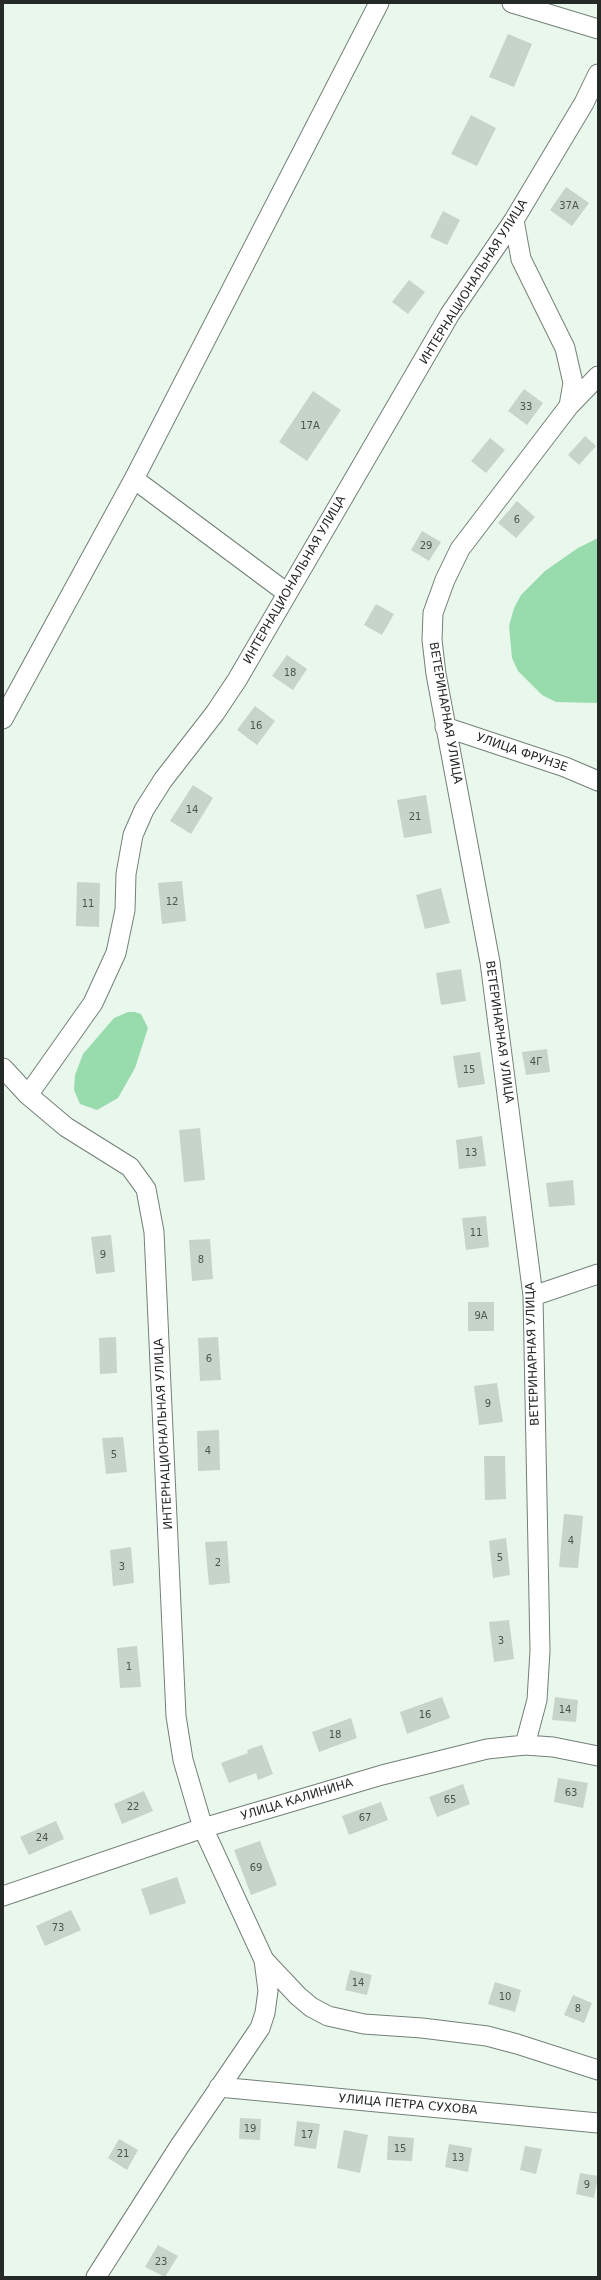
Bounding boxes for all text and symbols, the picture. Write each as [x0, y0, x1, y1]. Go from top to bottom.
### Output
street label: ИНТЕРНАЦИОНАЛЬНАЯ УЛИЦА [417, 197, 531, 367]
house number: 37А [559, 200, 579, 212]
house number: 33 [520, 401, 532, 413]
house number: 17А [300, 420, 320, 432]
street label: ИНТЕРНАЦИОНАЛЬНАЯ УЛИЦА [241, 493, 349, 667]
house number: 6 [514, 514, 520, 526]
house number: 29 [420, 540, 432, 552]
street label: ВЕТЕРИНАРНАЯ УЛИЦА [425, 641, 465, 785]
house number: 18 [284, 667, 296, 679]
house number: 16 [250, 720, 262, 732]
street label: УЛИЦА ФРУНЗЕ [474, 731, 570, 775]
house number: 14 [186, 804, 198, 816]
house number: 21 [409, 811, 421, 823]
house number: 12 [166, 896, 178, 908]
house number: 11 [82, 898, 94, 910]
street label: ВЕТЕРИНАРНАЯ УЛИЦА [482, 960, 516, 1104]
house number: 4Г [530, 1056, 542, 1068]
house number: 15 [463, 1064, 475, 1076]
house number: 13 [465, 1147, 477, 1159]
house number: 11 [470, 1227, 482, 1239]
house number: 9 [100, 1249, 106, 1261]
house number: 8 [198, 1254, 204, 1266]
street label: ВЕТЕРИНАРНАЯ УЛИЦА [523, 1282, 543, 1426]
house number: 9А [474, 1310, 488, 1322]
street label: ИНТЕРНАЦИОНАЛЬНАЯ УЛИЦА [152, 1338, 176, 1530]
house number: 6 [206, 1353, 212, 1365]
house number: 9 [485, 1398, 491, 1410]
house number: 4 [205, 1445, 211, 1457]
house number: 5 [111, 1449, 117, 1461]
house number: 4 [568, 1535, 574, 1547]
house number: 5 [497, 1552, 503, 1564]
house number: 2 [215, 1557, 221, 1569]
house number: 3 [119, 1561, 125, 1573]
house number: 3 [498, 1635, 504, 1647]
house number: 1 [126, 1661, 132, 1673]
house number: 14 [559, 1704, 571, 1716]
house number: 16 [419, 1709, 431, 1721]
house number: 18 [329, 1729, 341, 1741]
street label: УЛИЦА КАЛИНИНА [239, 1776, 355, 1824]
house number: 63 [565, 1787, 577, 1799]
house number: 65 [444, 1794, 456, 1806]
house number: 22 [127, 1801, 139, 1813]
house number: 67 [359, 1812, 371, 1824]
house number: 24 [36, 1832, 48, 1844]
house number: 69 [250, 1862, 262, 1874]
house number: 73 [52, 1922, 64, 1934]
house number: 14 [352, 1977, 364, 1989]
house number: 10 [499, 1991, 511, 2003]
house number: 8 [575, 2003, 581, 2015]
street label: УЛИЦА ПЕТРА СУХОВА [338, 2092, 478, 2118]
house number: 19 [244, 2123, 256, 2135]
house number: 17 [301, 2129, 313, 2141]
house number: 15 [394, 2143, 406, 2155]
house number: 21 [117, 2148, 129, 2160]
house number: 13 [452, 2152, 464, 2164]
house number: 9 [584, 2179, 590, 2191]
house number: 23 [155, 2256, 167, 2268]

